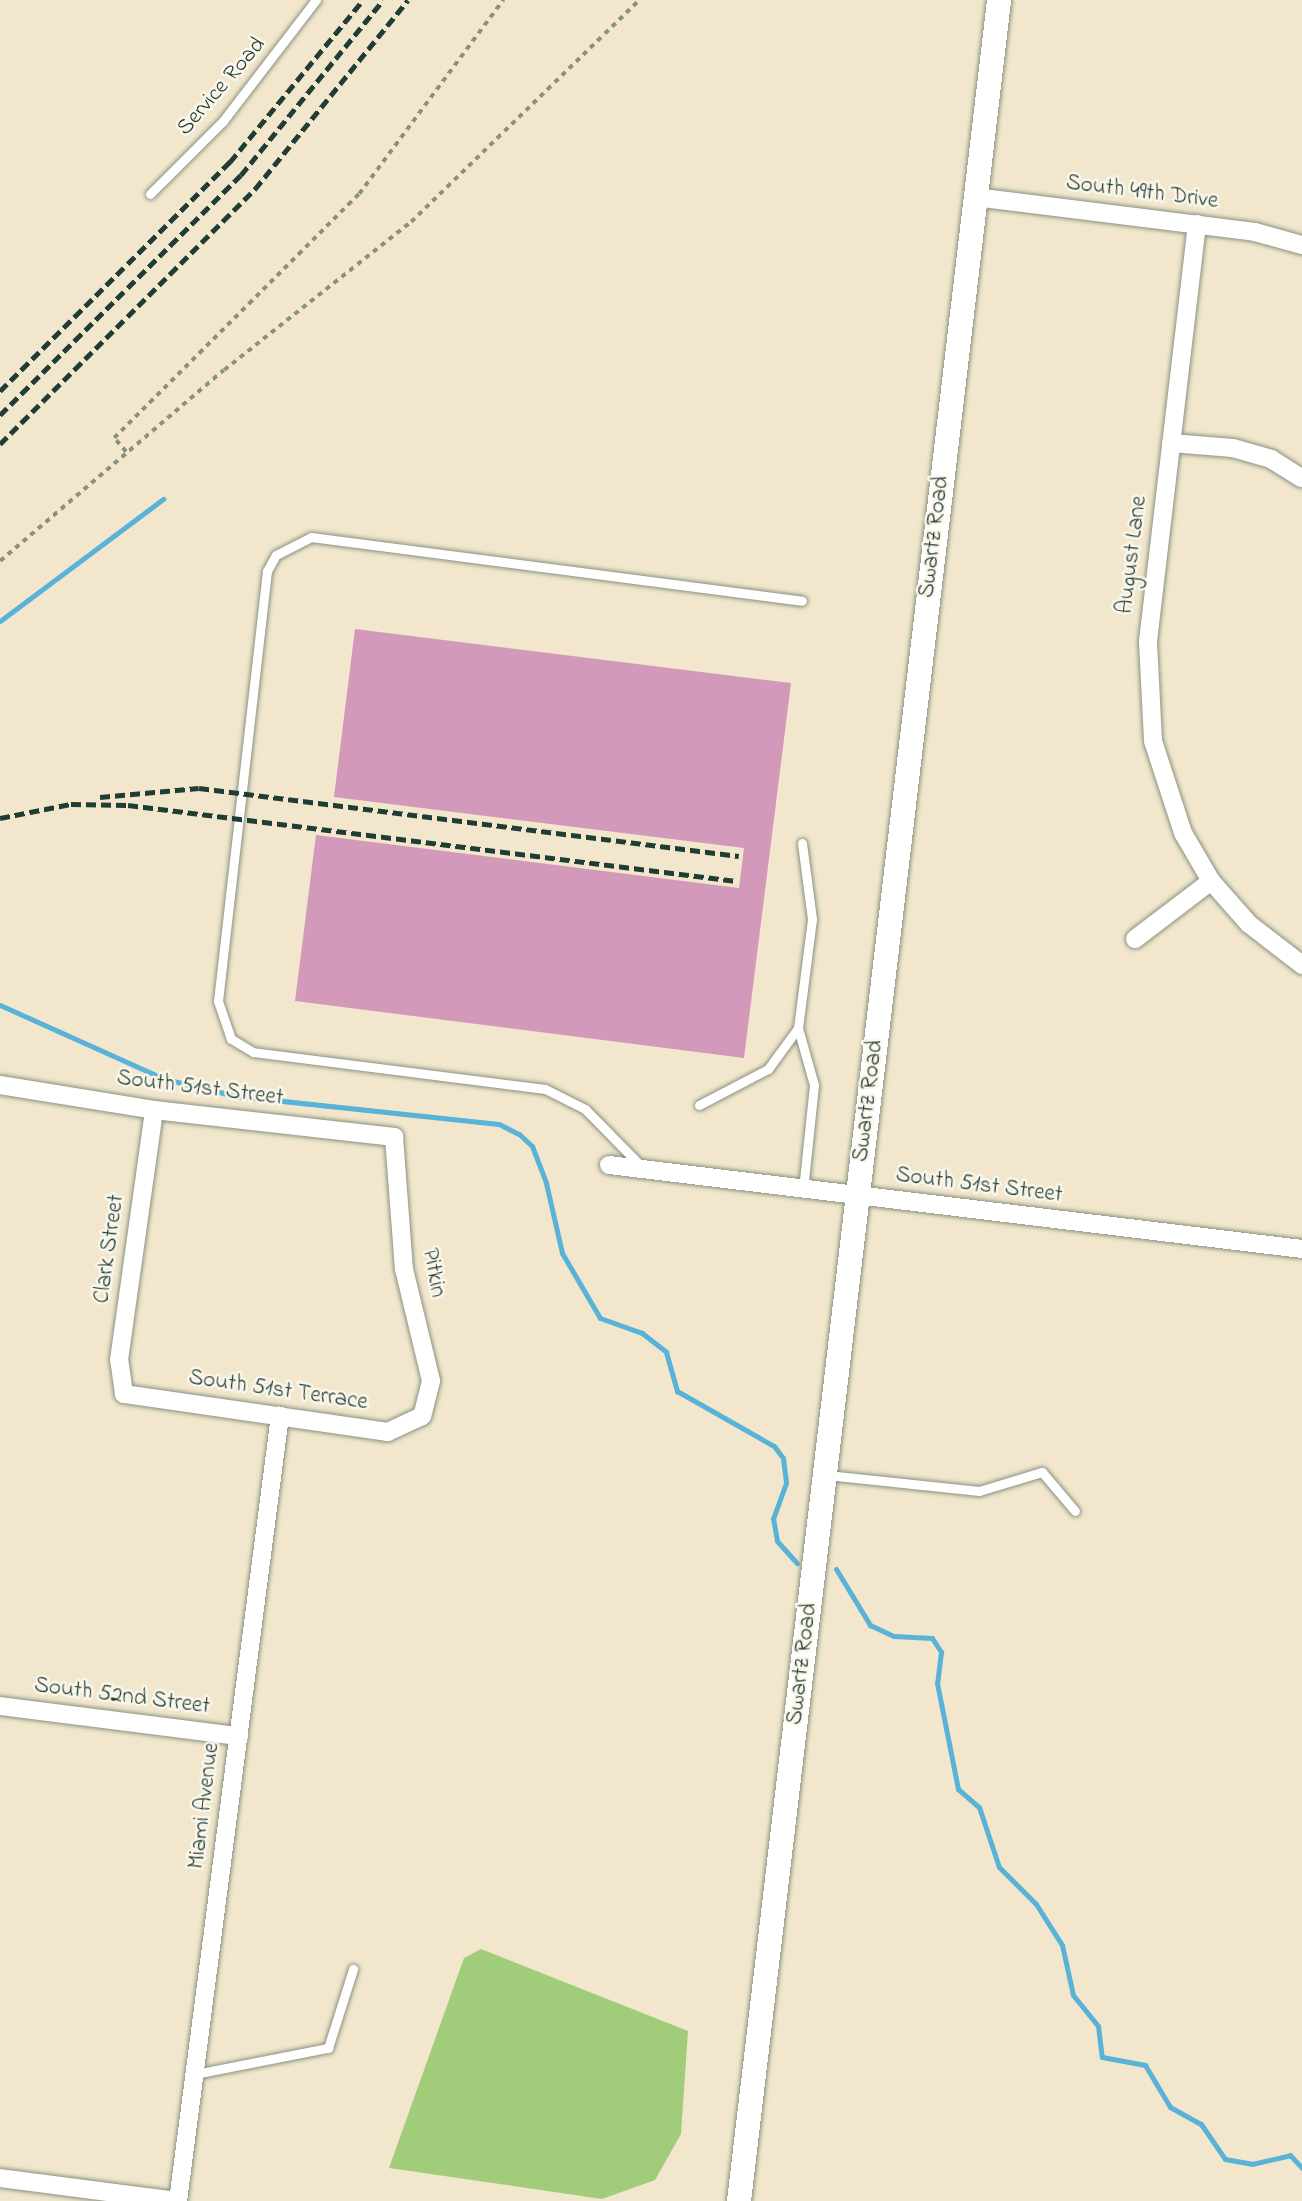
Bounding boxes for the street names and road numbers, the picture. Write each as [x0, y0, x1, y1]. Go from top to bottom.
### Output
street label: Service Road [172, 32, 272, 142]
street label: South 49th Drive [1064, 170, 1220, 216]
street label: Swartz Road [914, 475, 956, 599]
street label: August Lane [1112, 495, 1154, 615]
street label: Swartz Road [848, 1039, 890, 1163]
street label: South 51st Street [115, 1065, 285, 1113]
street label: South 51st Street [894, 1162, 1064, 1210]
street label: Clark Street [89, 1193, 131, 1305]
street label: Pitkin [415, 1246, 451, 1300]
street label: South 51st Terrace [187, 1365, 369, 1417]
street label: Swartz Road [782, 1602, 824, 1726]
street label: South 52nd Street [33, 1673, 211, 1721]
street label: Miami Avenue [184, 1741, 226, 1871]

